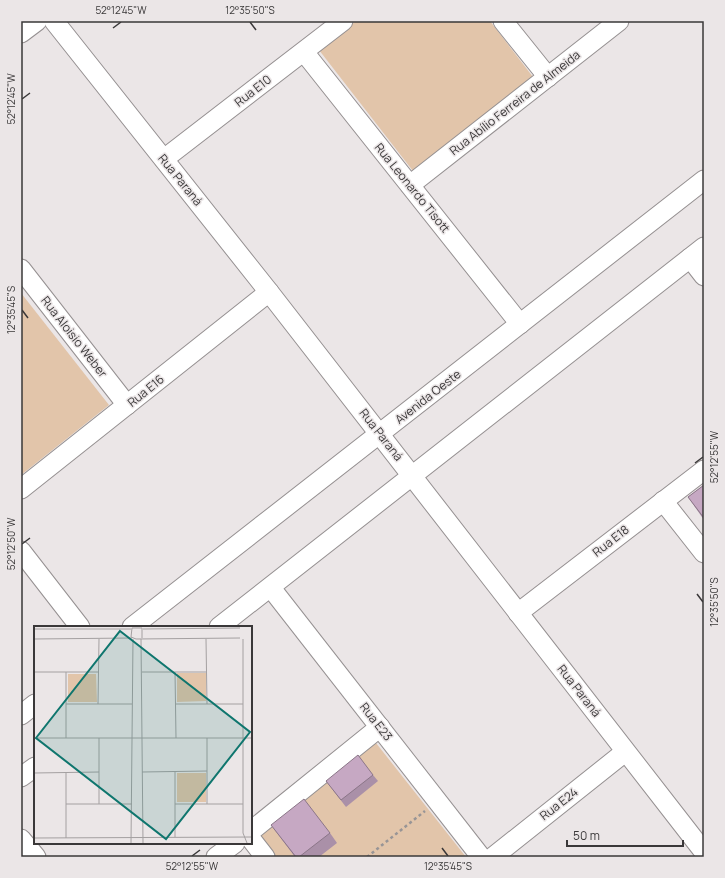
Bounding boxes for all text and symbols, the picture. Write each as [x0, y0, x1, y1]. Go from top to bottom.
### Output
text: 52°12'45"W [95, 3, 147, 17]
text: 12°35'50"S [225, 3, 275, 17]
street label: Rua Abílio Ferreira de Almeida [446, 46, 584, 159]
street label: Rua E10 [231, 71, 275, 110]
text: 52°12'45"W [4, 73, 18, 125]
street label: Rua Leonardo Tisott [371, 139, 454, 236]
street label: Rua Paraná [154, 150, 206, 209]
text: 12°35'45"S [4, 286, 18, 334]
street label: Rua Aloisio Weber [37, 293, 112, 381]
street label: Avenida Oeste [391, 365, 464, 428]
street label: Rua E16 [124, 371, 168, 411]
street label: Rua Paraná [356, 405, 407, 464]
text: 52°12'55"W [707, 430, 721, 483]
text: 52°12'50"W [4, 517, 18, 570]
street label: Rua E18 [589, 521, 633, 560]
text: 12°35'50"S [707, 577, 721, 627]
inset map [34, 626, 252, 844]
street label: Rua Paraná [554, 661, 605, 720]
street label: Rua E23 [356, 699, 397, 744]
street label: Rua E24 [536, 783, 581, 824]
scale bar [567, 822, 683, 848]
text: 50 m [573, 827, 600, 844]
text: 52°12'55"W [166, 859, 219, 873]
text: 12°35'45"S [424, 859, 472, 873]

